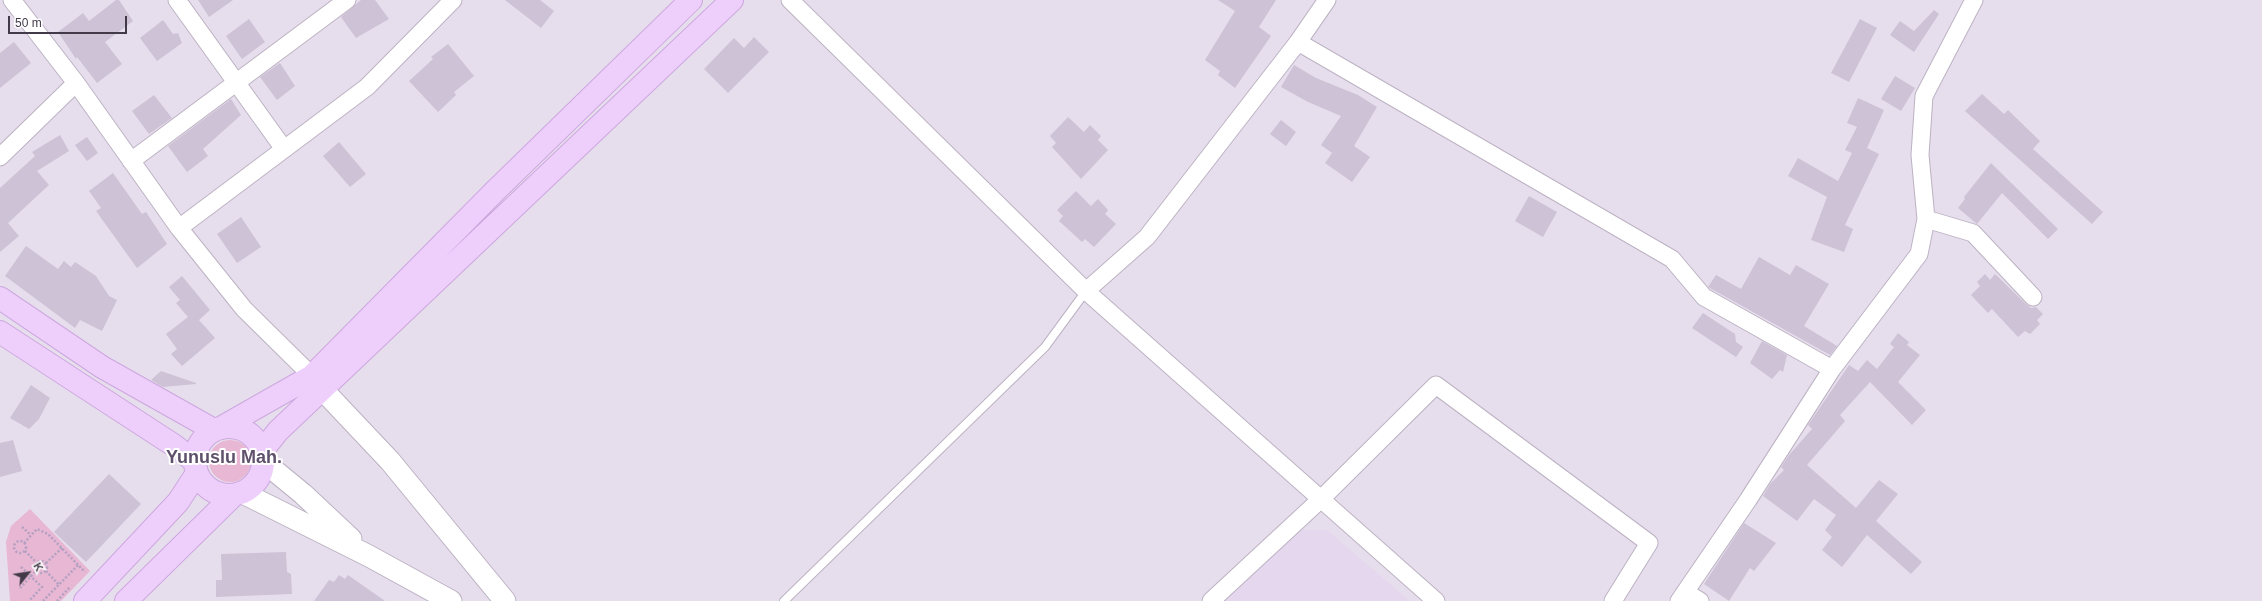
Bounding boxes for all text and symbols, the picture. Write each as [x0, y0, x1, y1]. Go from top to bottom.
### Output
scale bar [10, 8, 129, 34]
text: 50 m [15, 16, 42, 30]
district label: Yunuslu Mah. [166, 447, 282, 469]
north arrow [8, 553, 48, 593]
text: K [31, 561, 46, 573]

